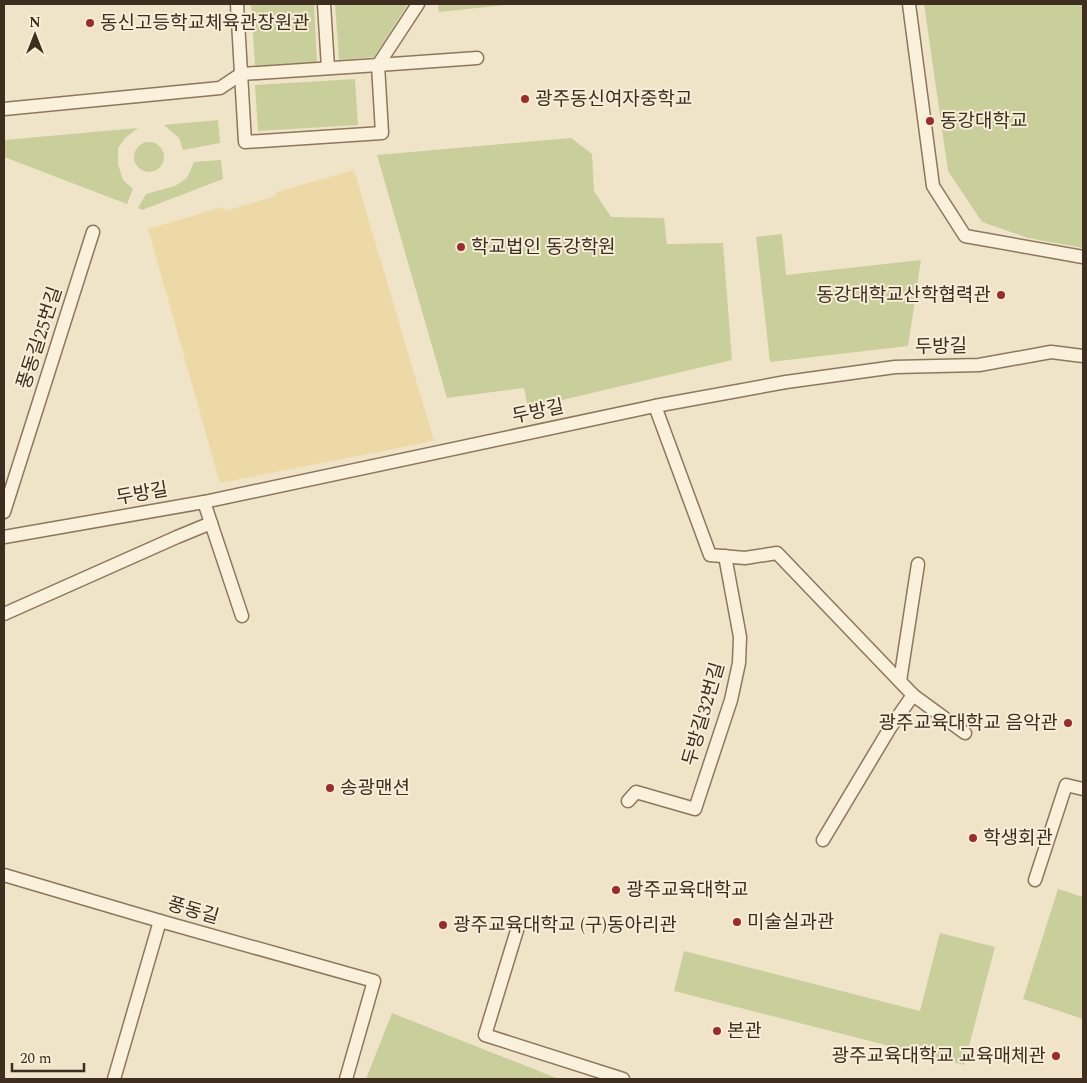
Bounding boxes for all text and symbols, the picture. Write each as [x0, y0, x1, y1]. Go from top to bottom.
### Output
place label: 동신고등학교체육관장원관 [100, 9, 310, 38]
north arrow [10, 10, 60, 60]
text: N [29, 12, 41, 33]
marker: 동신고등학교체육관장원관 [84, 17, 96, 29]
place label: 광주동신여자중학교 [535, 85, 692, 114]
marker: 광주동신여자중학교 [519, 93, 531, 105]
place label: 동강대학교 [940, 107, 1027, 136]
marker: 동강대학교 [924, 115, 936, 127]
place label: 학교법인 동강학원 [471, 233, 616, 262]
marker: 학교법인 동강학원 [455, 241, 467, 253]
place label: 동강대학교산학협력관 [816, 281, 991, 310]
street label: 풍동길25번길 [10, 283, 70, 393]
marker: 동강대학교산학협력관 [995, 289, 1007, 301]
street label: 두방길 [915, 332, 967, 362]
street label: 두방길 [509, 392, 567, 432]
street label: 두방길 [114, 475, 170, 513]
street label: 두방길32번길 [675, 659, 733, 769]
place label: 광주교육대학교 음악관 [878, 709, 1058, 738]
marker: 광주교육대학교 음악관 [1062, 717, 1074, 729]
place label: 송광맨션 [340, 774, 410, 803]
marker: 송광맨션 [324, 782, 336, 794]
place label: 학생회관 [983, 824, 1053, 853]
marker: 학생회관 [967, 832, 979, 844]
place label: 광주교육대학교 [626, 876, 748, 905]
marker: 광주교육대학교 [610, 884, 622, 896]
street label: 풍동길 [164, 890, 222, 932]
place label: 미술실과관 [747, 908, 834, 937]
place label: 광주교육대학교 (구)동아리관 [453, 911, 677, 940]
marker: 미술실과관 [731, 916, 743, 928]
marker: 광주교육대학교 (구)동아리관 [437, 919, 449, 931]
place label: 본관 [727, 1017, 762, 1046]
marker: 본관 [711, 1025, 723, 1037]
scale bar [12, 1040, 85, 1072]
place label: 광주교육대학교 교육매체관 [831, 1042, 1046, 1071]
text: 20 m [20, 1047, 52, 1070]
marker: 광주교육대학교 교육매체관 [1050, 1050, 1062, 1062]

